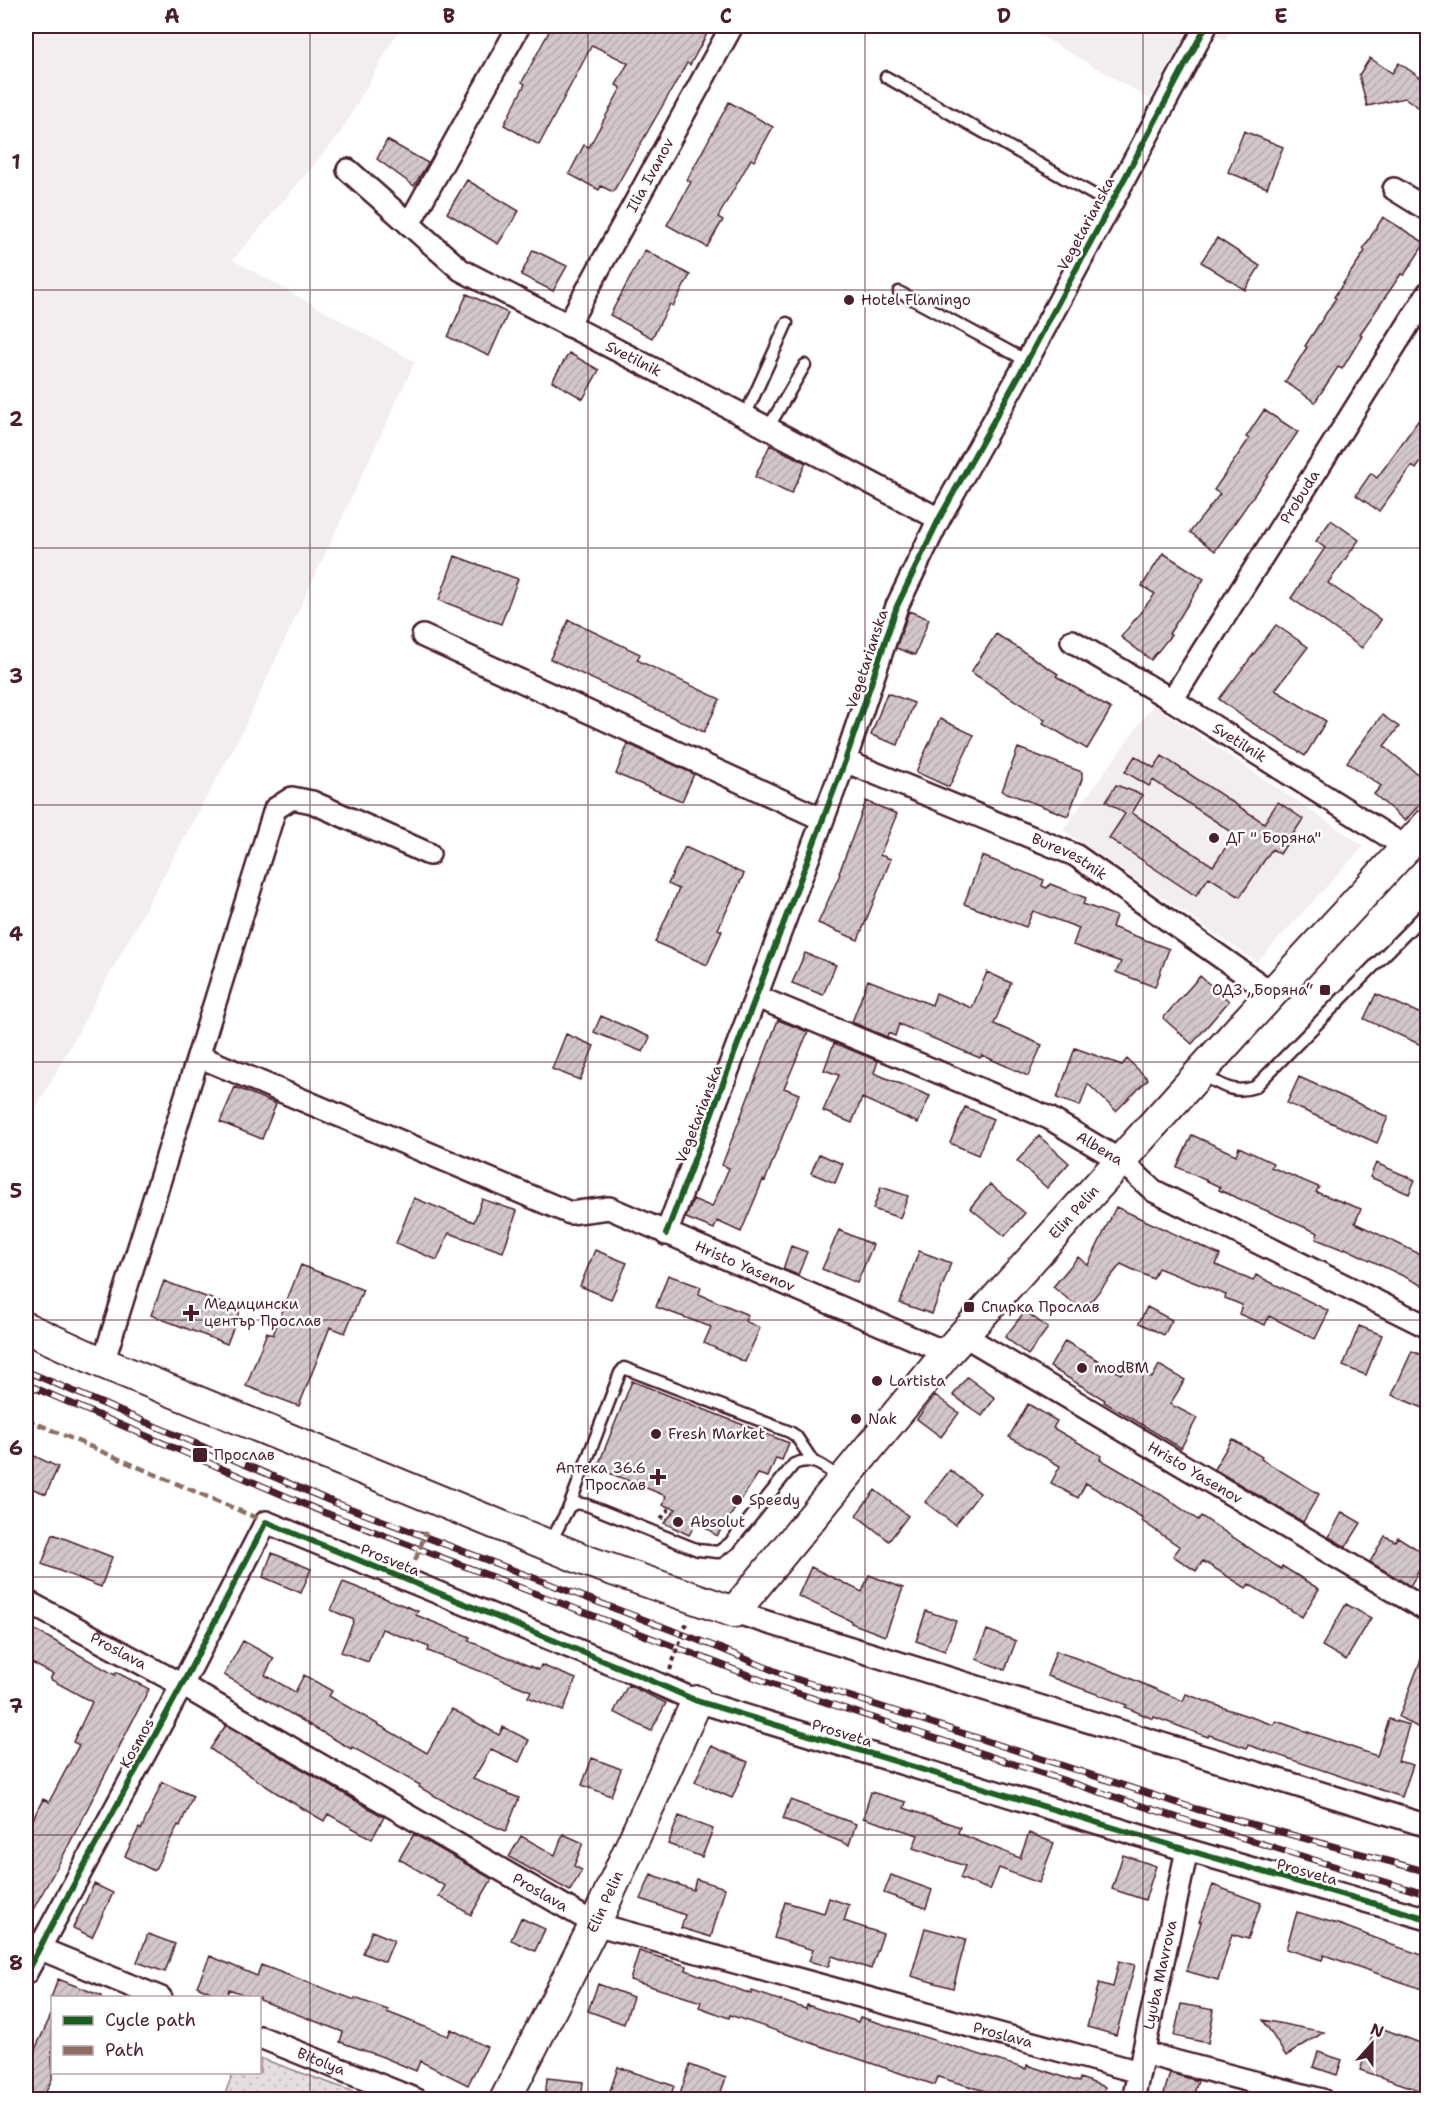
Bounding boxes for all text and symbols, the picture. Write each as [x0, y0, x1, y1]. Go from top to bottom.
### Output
text: A [164, 3, 180, 29]
text: B [443, 3, 455, 29]
text: C [720, 3, 732, 29]
text: D [997, 3, 1011, 29]
text: E [1274, 3, 1288, 29]
street label: Ilia Ivanov [622, 134, 679, 216]
text: 1 [11, 149, 21, 175]
street label: Vegetarianska [1053, 173, 1119, 274]
place label: Hotel Flamingo [861, 290, 971, 310]
marker: Hotel Flamingo [842, 293, 856, 307]
street label: Svetilnik [602, 336, 665, 381]
text: 2 [9, 406, 23, 432]
street label: Probuda [1275, 465, 1325, 528]
street label: Vegetarianska [841, 606, 893, 711]
text: 3 [9, 663, 23, 689]
street label: Svetilnik [1209, 718, 1270, 767]
street label: Burevestnik [1029, 828, 1111, 884]
place label: ДГ " Боряна" [1226, 828, 1321, 848]
marker: ДГ " Боряна" [1207, 831, 1221, 845]
text: 4 [9, 921, 23, 947]
place label: ОДЗ „Боряна“ [1212, 980, 1313, 1000]
marker: ОДЗ „Боряна“ [1318, 983, 1332, 997]
street label: Vegetarianska [671, 1061, 727, 1166]
street label: Albena [1073, 1127, 1127, 1170]
text: 5 [10, 1178, 22, 1204]
street label: Elin Pelin [1044, 1181, 1103, 1243]
street label: Hristo Yasenov [692, 1236, 798, 1297]
place label: Медицински център Прослав [204, 1294, 321, 1331]
place label: Спирка Прослав [981, 1297, 1099, 1317]
marker: Спирка Прослав [962, 1300, 976, 1314]
marker: Медицински център Прослав [182, 1304, 200, 1322]
place label: modBM [1094, 1358, 1149, 1378]
marker: modBM [1075, 1361, 1089, 1375]
place label: Lartista [889, 1371, 946, 1391]
marker: Lartista [870, 1374, 884, 1388]
place label: Nak [868, 1409, 897, 1429]
marker: Nak [849, 1412, 863, 1426]
place label: Fresh Market [668, 1424, 765, 1444]
marker: Fresh Market [649, 1427, 663, 1441]
text: 6 [9, 1435, 23, 1461]
street label: Hristo Yasenov [1144, 1437, 1246, 1509]
place label: Прослав [214, 1445, 275, 1465]
marker: Прослав [191, 1446, 209, 1464]
place label: Аптека 36.6 Прослав [555, 1458, 646, 1495]
marker: Аптека 36.6 Прослав [651, 1470, 665, 1484]
place label: Speedy [749, 1490, 800, 1510]
marker: Speedy [730, 1493, 744, 1507]
place label: Absolut [690, 1512, 745, 1532]
marker: Absolut [671, 1515, 685, 1529]
street label: Prosveta [357, 1539, 423, 1581]
street label: Proslava [87, 1627, 151, 1674]
text: 7 [9, 1693, 23, 1719]
street label: Kosmos [115, 1714, 159, 1772]
street label: Prosveta [809, 1714, 875, 1752]
street label: Prosveta [1274, 1854, 1340, 1890]
street label: Proslava [509, 1868, 572, 1917]
street label: Elin Pelin [582, 1868, 628, 1936]
street label: Lyuba Mavrova [1138, 1918, 1182, 2032]
text: 8 [9, 1950, 23, 1976]
legend [51, 1996, 261, 2074]
text: Cycle path [105, 2008, 196, 2032]
north arrow [1342, 2014, 1402, 2074]
street label: Proslava [971, 2017, 1036, 2053]
text: N [1368, 2018, 1387, 2043]
text: Path [105, 2038, 144, 2062]
street label: Bitolya [294, 2043, 349, 2080]

